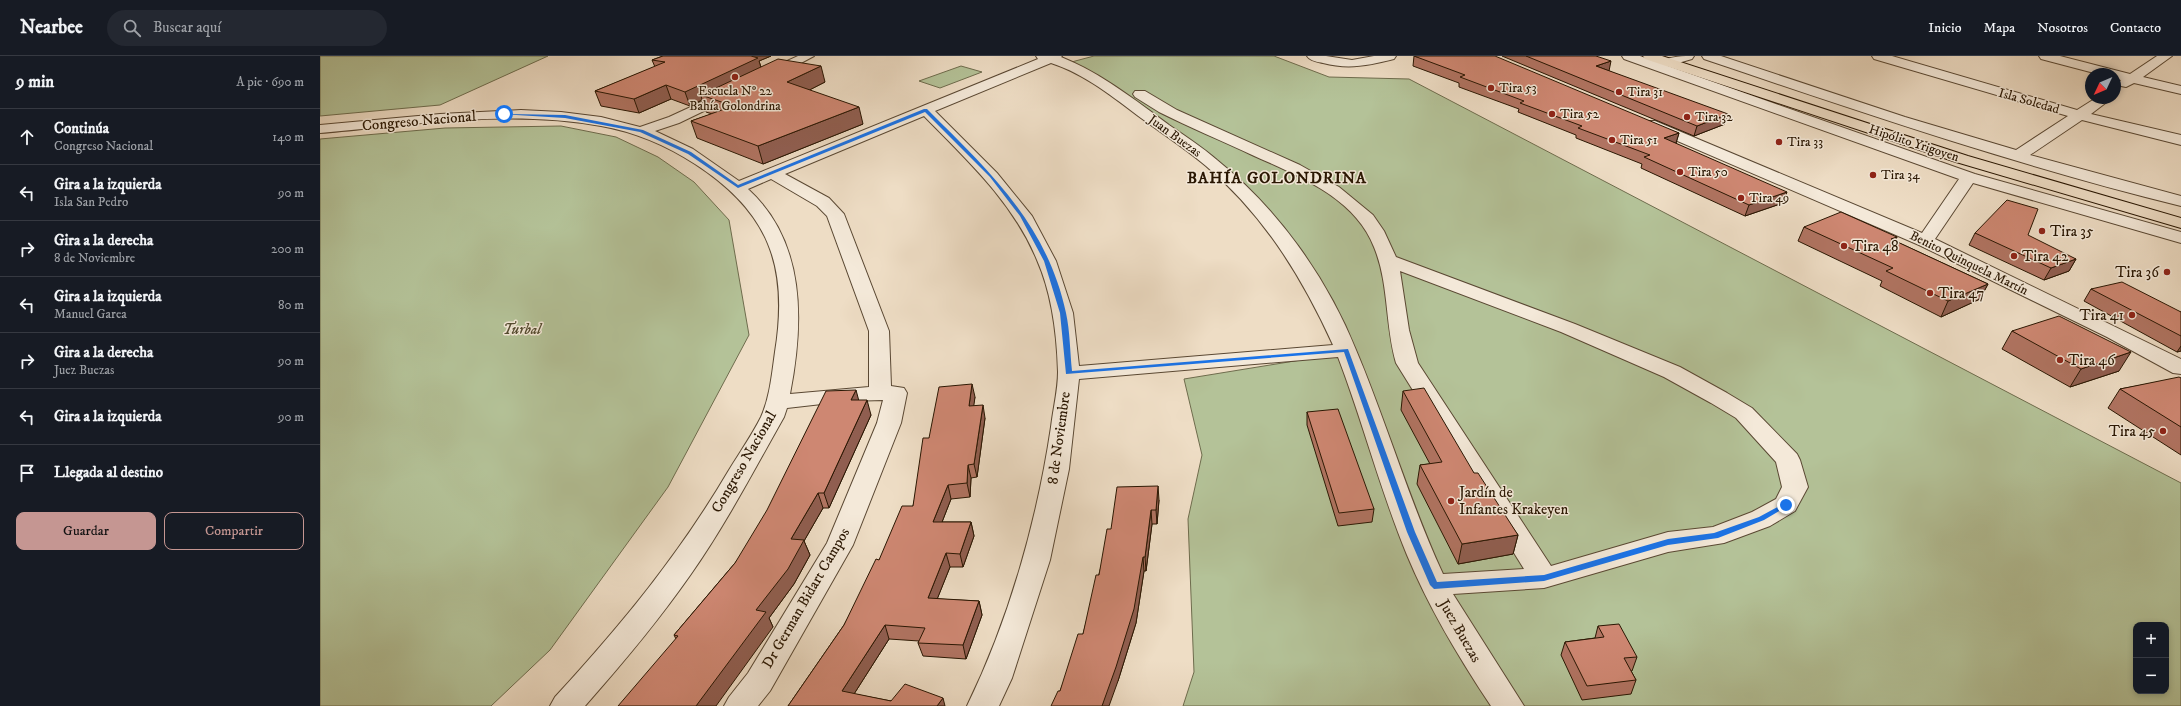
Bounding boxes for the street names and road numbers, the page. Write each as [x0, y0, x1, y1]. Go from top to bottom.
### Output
street label: Isla Soledad [1997, 85, 2062, 117]
street label: Congreso Nacional [361, 107, 477, 135]
street label: Juan Buezas [1145, 111, 1205, 161]
street label: Hipólito Yrigoyen [1867, 121, 1961, 165]
street label: Benito Quinquela Martín [1907, 227, 2031, 299]
street label: 8 de Noviembre [1043, 390, 1075, 486]
street label: Congreso Nacional [707, 407, 781, 516]
street label: Dr German Bidart Campos [758, 524, 854, 672]
street label: Juez Buezas [1433, 594, 1486, 666]

